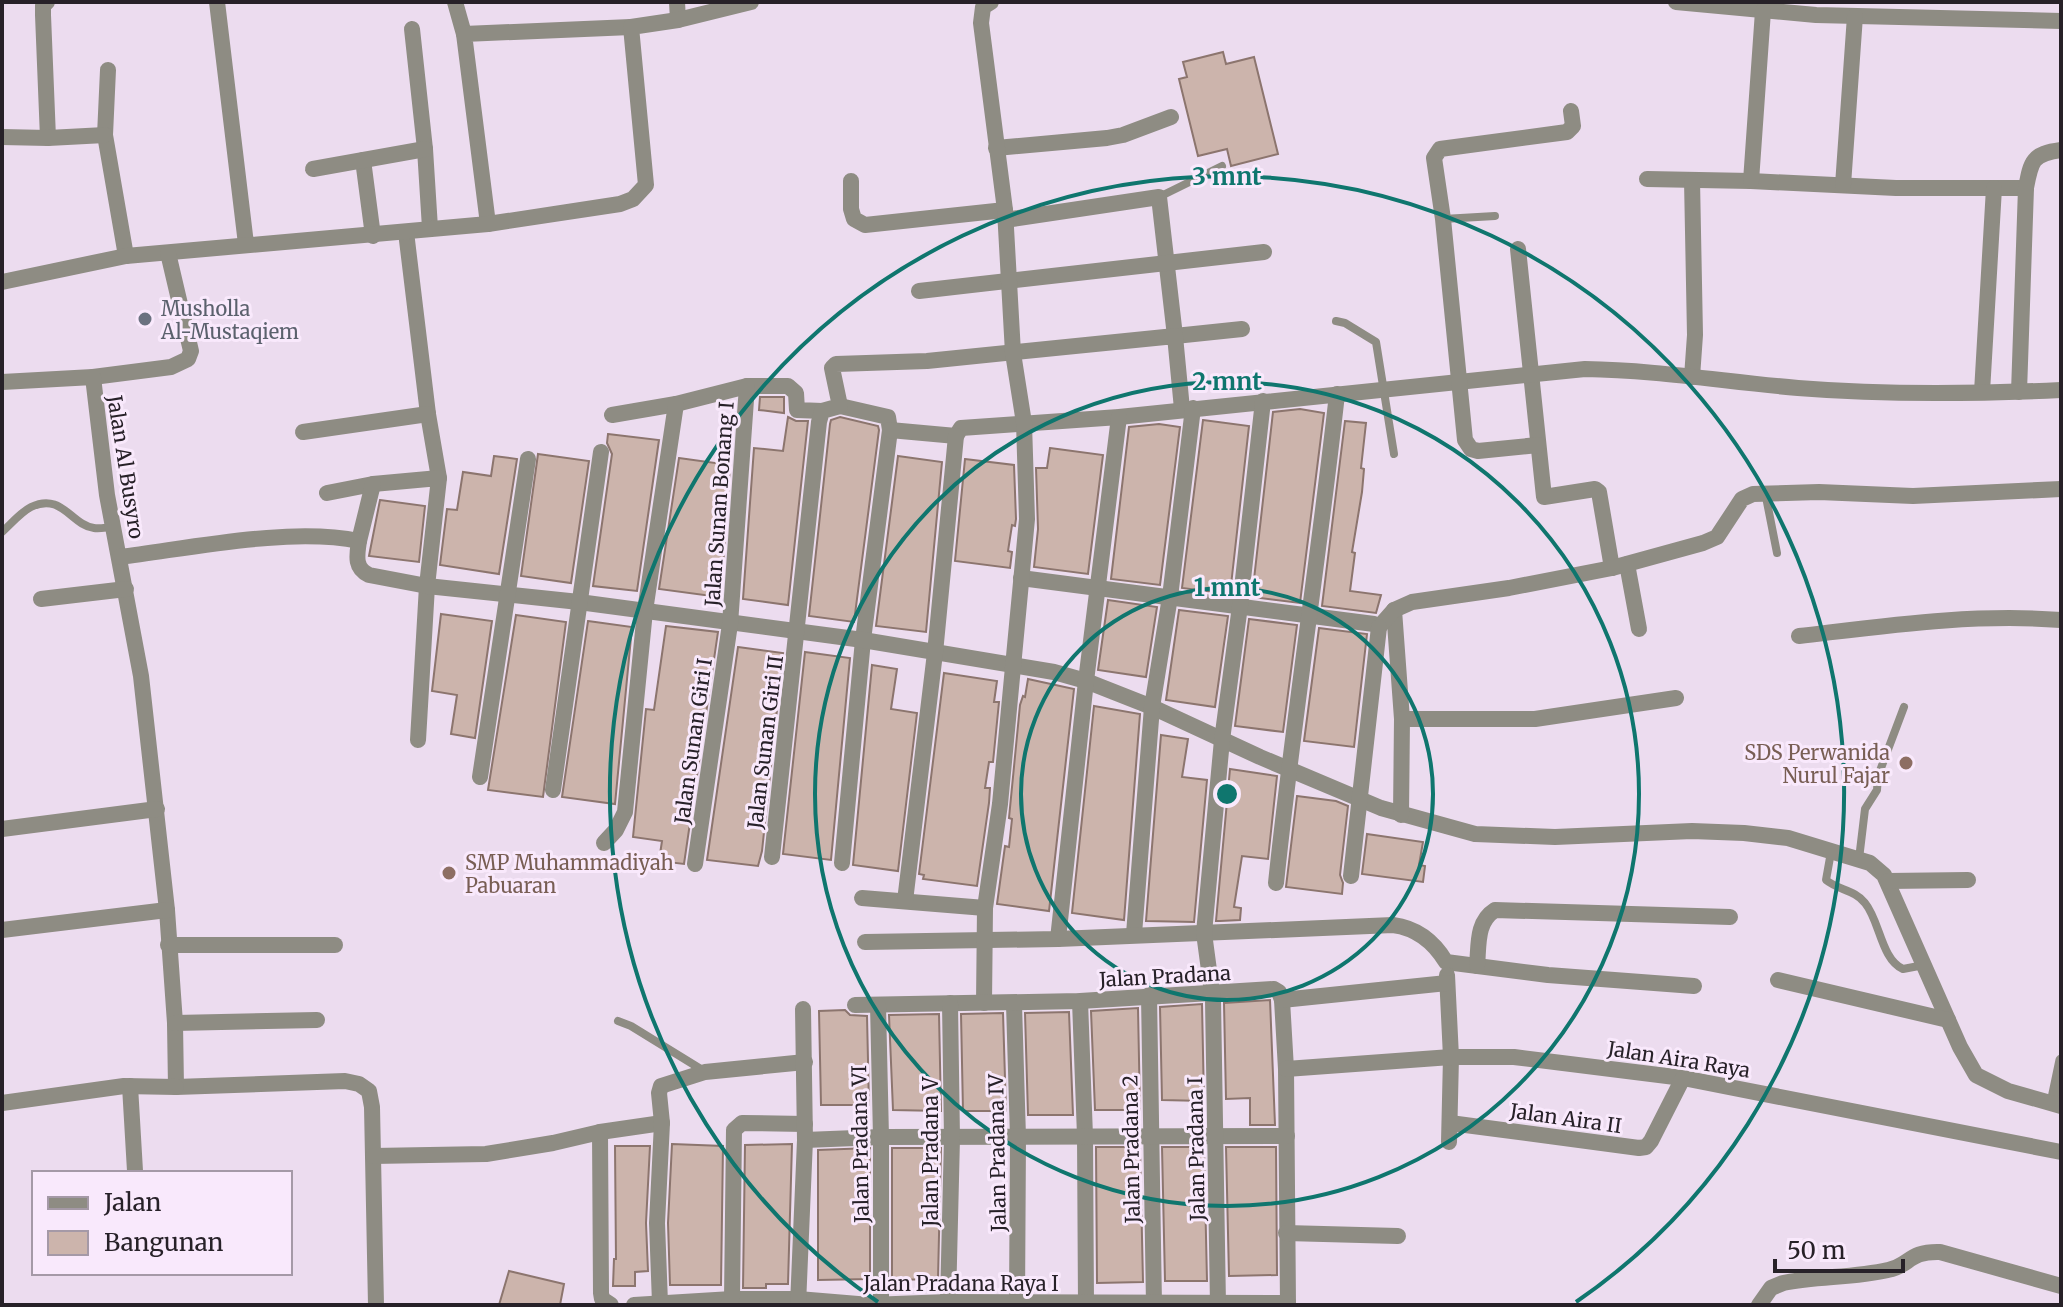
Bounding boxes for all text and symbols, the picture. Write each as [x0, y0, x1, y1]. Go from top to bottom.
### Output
text: 3 mnt [1192, 161, 1262, 192]
place label: Musholla Al-Mustaqiem [160, 296, 299, 344]
marker: Musholla Al-Mustaqiem [136, 310, 154, 328]
text: 2 mnt [1192, 366, 1262, 397]
street label: Jalan Al Busyro [102, 392, 150, 541]
street label: Jalan Sunan Bonang I [699, 401, 739, 608]
text: 1 mnt [1194, 572, 1261, 603]
street label: Jalan Sunan Giri II [742, 654, 788, 831]
street label: Jalan Sunan Giri I [669, 656, 717, 827]
place label: SDS Perwanida Nurul Fajar [1744, 740, 1890, 788]
marker: SDS Perwanida Nurul Fajar [1897, 754, 1915, 772]
centre of rings [1213, 780, 1241, 808]
place label: SMP Muhammadiyah Pabuaran [465, 850, 674, 898]
marker: SMP Muhammadiyah Pabuaran [440, 864, 458, 882]
street label: Jalan Pradana [1097, 960, 1232, 992]
street label: Jalan Aira Raya [1605, 1035, 1752, 1083]
street label: Jalan Pradana VI [846, 1065, 874, 1224]
street label: Jalan Pradana IV [983, 1073, 1011, 1233]
street label: Jalan Pradana 2 [1117, 1075, 1145, 1224]
street label: Jalan Pradana V [918, 1076, 943, 1228]
street label: Jalan Pradana I [1182, 1077, 1210, 1222]
street label: Jalan Aira II [1508, 1098, 1623, 1138]
legend [32, 1171, 292, 1275]
text: Jalan [103, 1187, 162, 1218]
scale bar [1775, 1223, 1903, 1273]
text: Bangunan [104, 1227, 224, 1258]
text: 50 m [1787, 1235, 1846, 1266]
street label: Jalan Pradana Raya I [862, 1271, 1059, 1296]

